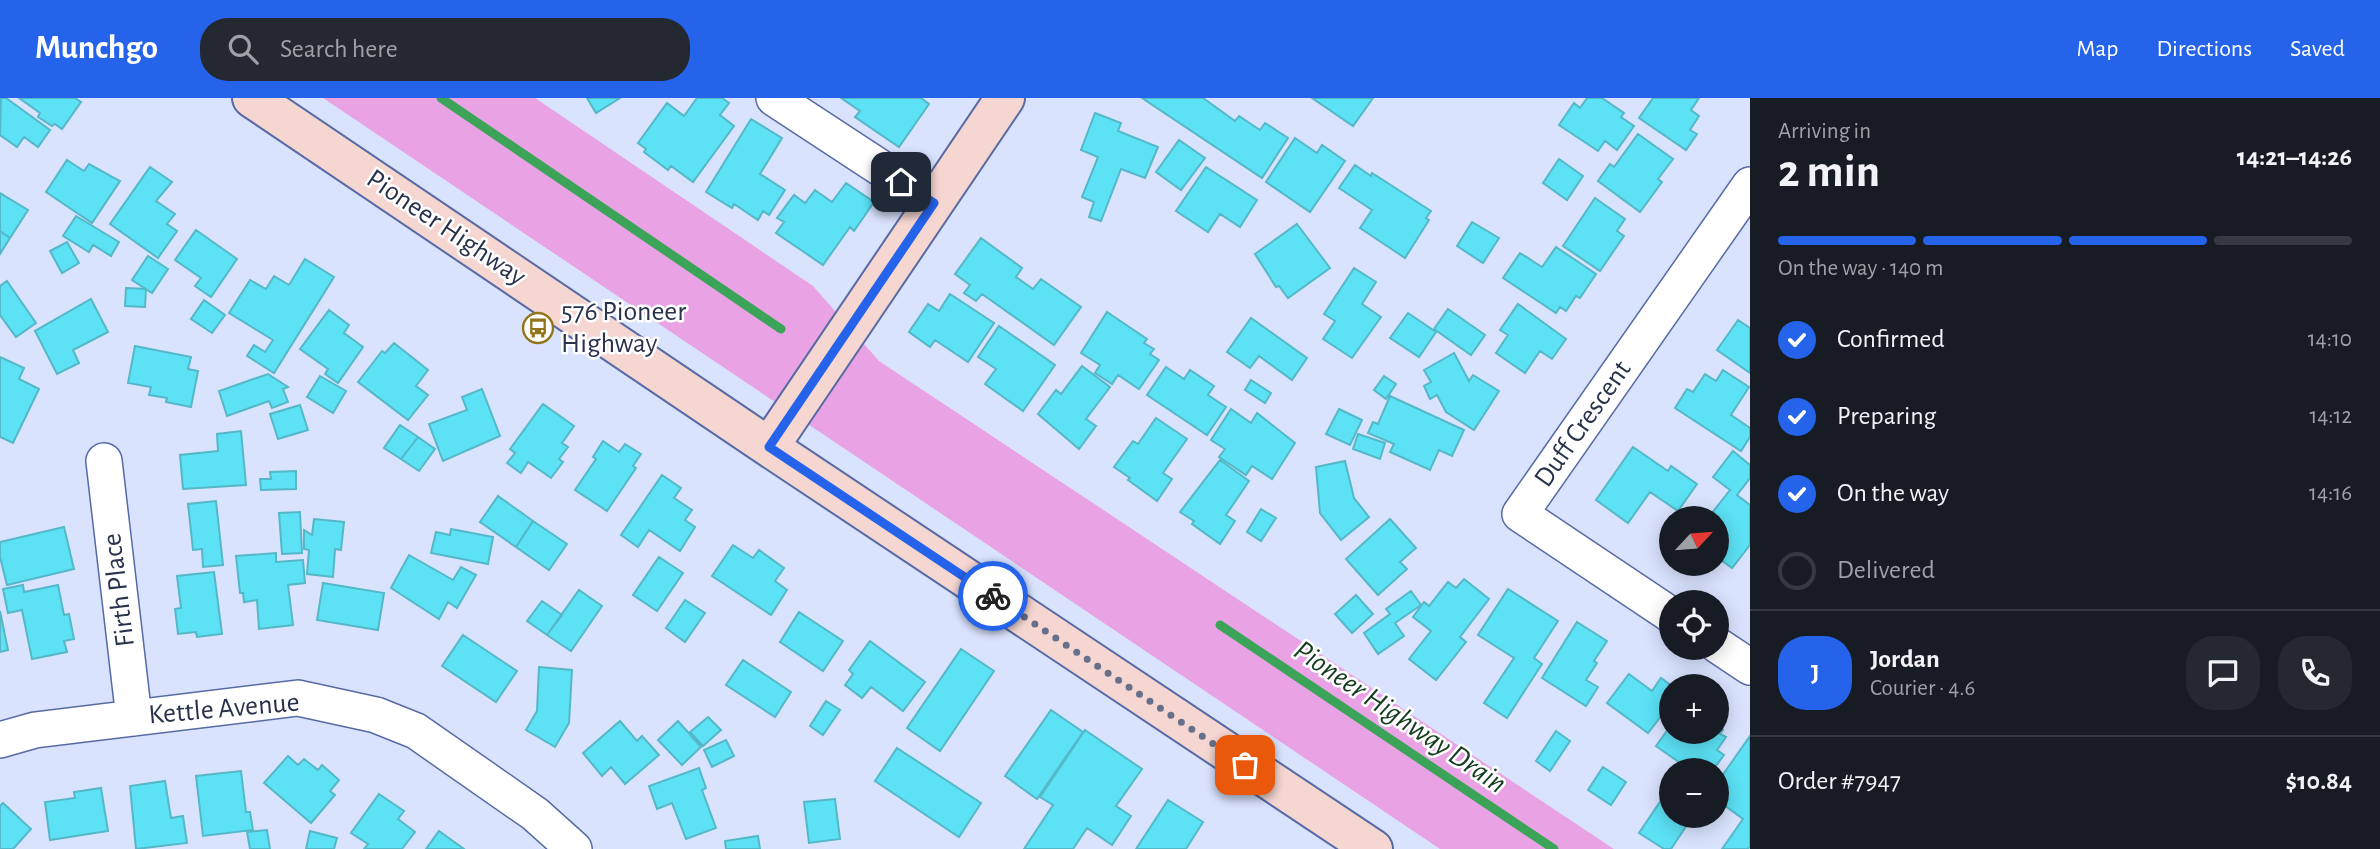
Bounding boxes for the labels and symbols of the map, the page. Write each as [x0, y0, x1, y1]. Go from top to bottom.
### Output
pin [871, 152, 931, 212]
street label: Pioneer Highway [361, 165, 531, 291]
place label: 576 Pioneer Highway [561, 298, 686, 358]
bus stop icon: 576 Pioneer Highway [521, 311, 555, 345]
street label: Duff Crescent [1529, 356, 1637, 492]
north arrow [1659, 506, 1729, 576]
street label: Firth Place [98, 532, 140, 648]
courier [958, 561, 1028, 631]
water label: Pioneer Highway Drain [1288, 635, 1512, 799]
street label: Kettle Avenue [147, 688, 301, 730]
pin [1215, 735, 1275, 795]

